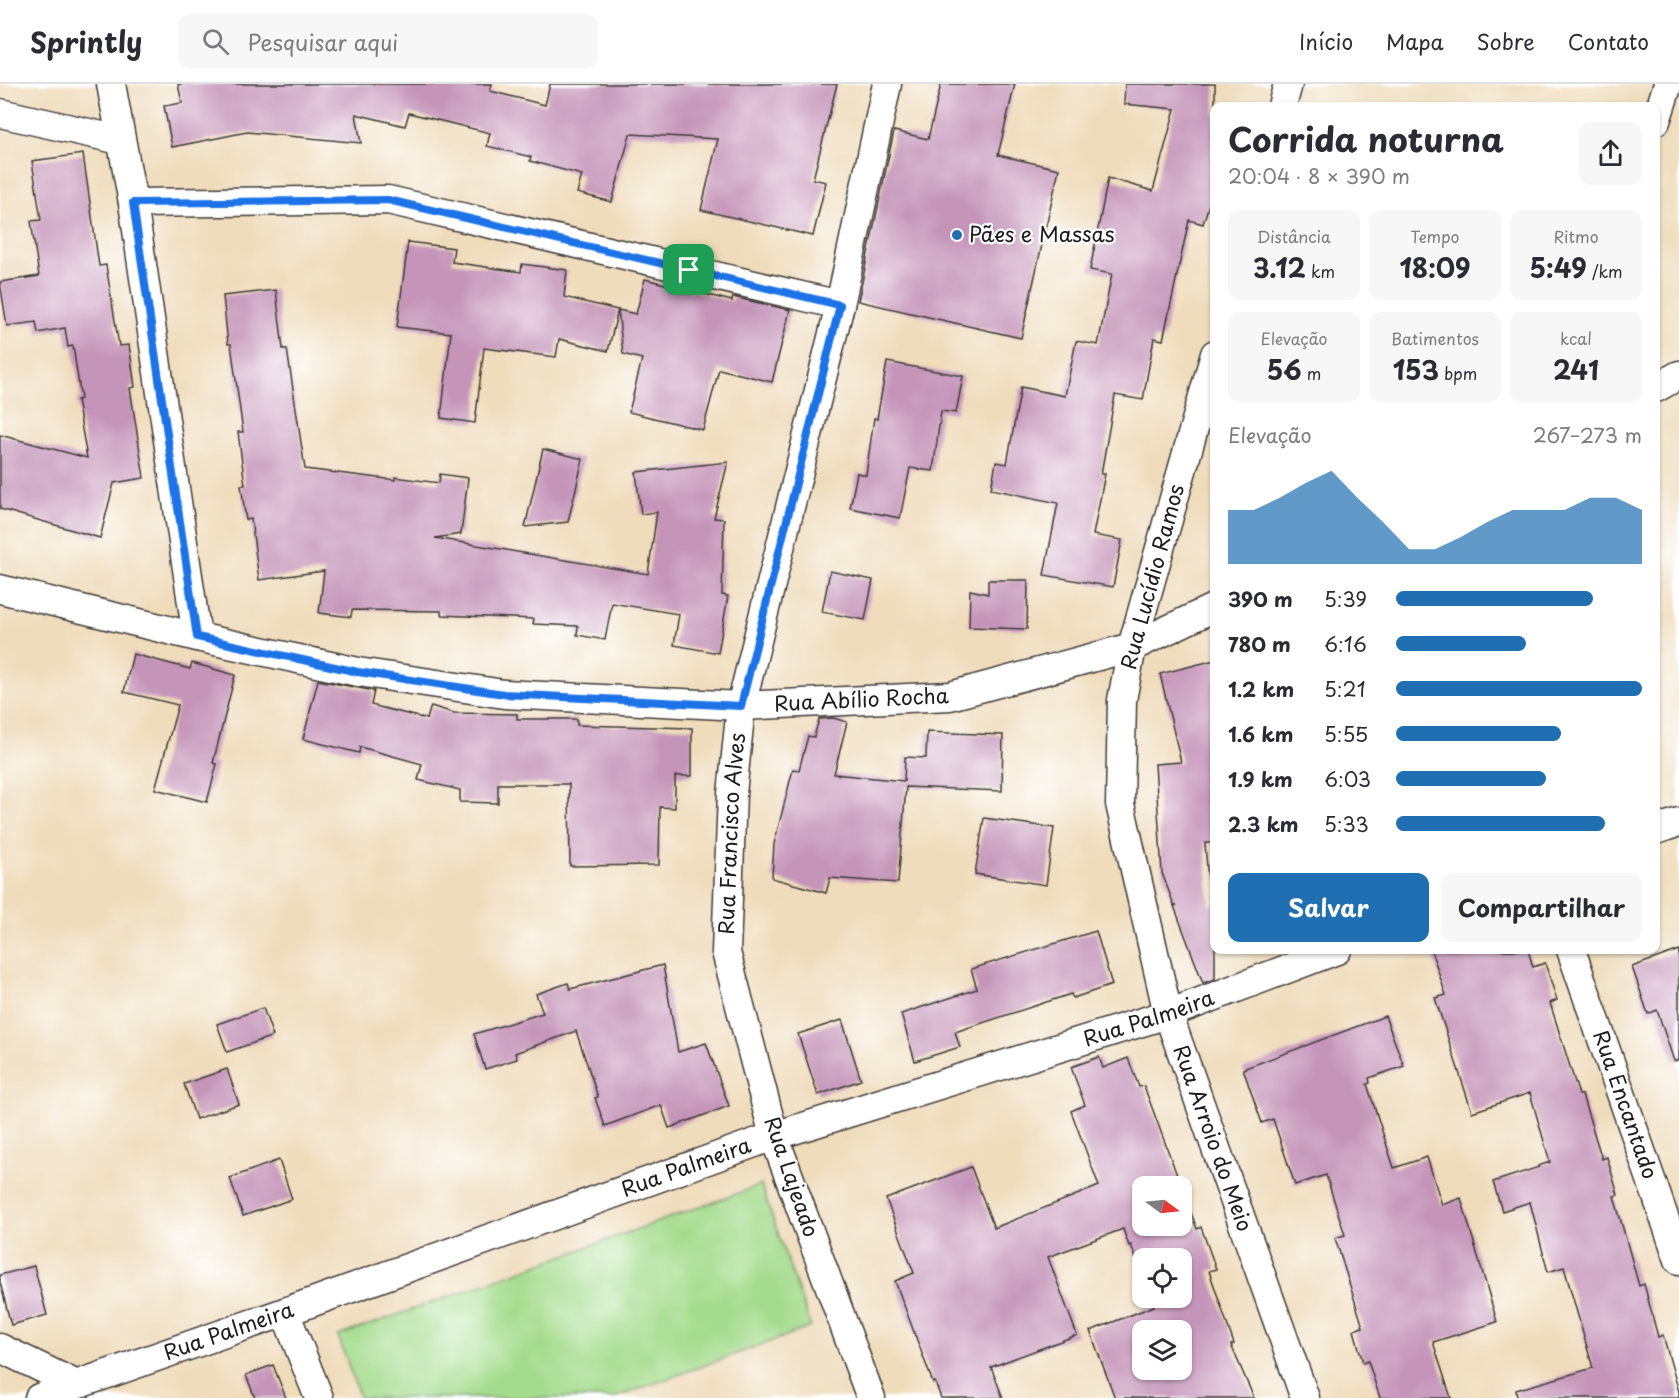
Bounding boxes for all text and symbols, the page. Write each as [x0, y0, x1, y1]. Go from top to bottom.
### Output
search box [178, 14, 598, 68]
text: Sprintly [30, 20, 142, 63]
icon: search [199, 25, 232, 58]
text: Pesquisar aqui [247, 25, 398, 58]
text: Início [1299, 25, 1353, 57]
text: Mapa [1386, 25, 1444, 57]
text: Sobre [1477, 25, 1535, 57]
text: Contato [1568, 25, 1649, 57]
text: Corrida noturna [1228, 113, 1504, 163]
button: share [1579, 122, 1642, 185]
text: 20:04 · 8 × 390 m [1228, 161, 1410, 191]
place label: Pães e Massas [969, 217, 1115, 249]
text: Distância [1257, 224, 1331, 248]
text: Tempo [1411, 224, 1459, 248]
text: Ritmo [1553, 224, 1599, 248]
marker: Pães e Massas [950, 228, 964, 242]
pin [663, 244, 714, 295]
text: 3.12 [1253, 248, 1306, 287]
text: 18:09 [1399, 248, 1471, 287]
text: 5:49 [1529, 248, 1587, 287]
icon: arrive [672, 253, 705, 286]
text: km [1306, 259, 1335, 283]
text: /km [1587, 259, 1623, 283]
text: Elevação [1261, 326, 1327, 350]
text: Batimentos [1391, 326, 1479, 350]
text: kcal [1560, 326, 1592, 350]
text: 56 [1267, 350, 1302, 389]
text: 153 [1393, 350, 1439, 389]
text: 241 [1553, 350, 1599, 389]
text: m [1302, 361, 1321, 385]
text: bpm [1439, 361, 1477, 385]
text: Elevação [1228, 420, 1312, 450]
text: 267–273 m [1533, 420, 1642, 450]
street label: Rua Lucídio Ramos [1111, 480, 1191, 673]
text: 390 m [1228, 584, 1293, 614]
text: 5:39 [1324, 584, 1367, 614]
text: 780 m [1228, 629, 1291, 659]
text: 6:16 [1324, 629, 1367, 659]
text: 1.2 km [1228, 674, 1294, 704]
text: 5:21 [1324, 674, 1366, 704]
street label: Rua Abílio Rocha [773, 678, 949, 718]
text: 1.6 km [1228, 719, 1293, 749]
text: 5:55 [1324, 719, 1368, 749]
street label: Rua Francisco Alves [709, 731, 752, 935]
text: 1.9 km [1228, 764, 1293, 794]
text: 6:03 [1324, 764, 1371, 794]
text: 2.3 km [1228, 809, 1298, 839]
text: 5:33 [1324, 809, 1369, 839]
button: Salvar [1228, 873, 1429, 942]
button: Compartilhar [1441, 873, 1642, 942]
street label: Rua Palmeira [1079, 980, 1219, 1053]
street label: Rua Encantado [1586, 1026, 1668, 1183]
street label: Rua Arroio do Meio [1166, 1040, 1262, 1235]
street label: Rua Lajeado [757, 1112, 828, 1241]
street label: Rua Palmeira [616, 1127, 756, 1204]
north arrow [1132, 1176, 1192, 1236]
map controls [1132, 1176, 1192, 1380]
button: locate [1132, 1248, 1192, 1308]
street label: Rua Palmeira [159, 1292, 298, 1367]
button: layers [1132, 1320, 1192, 1380]

